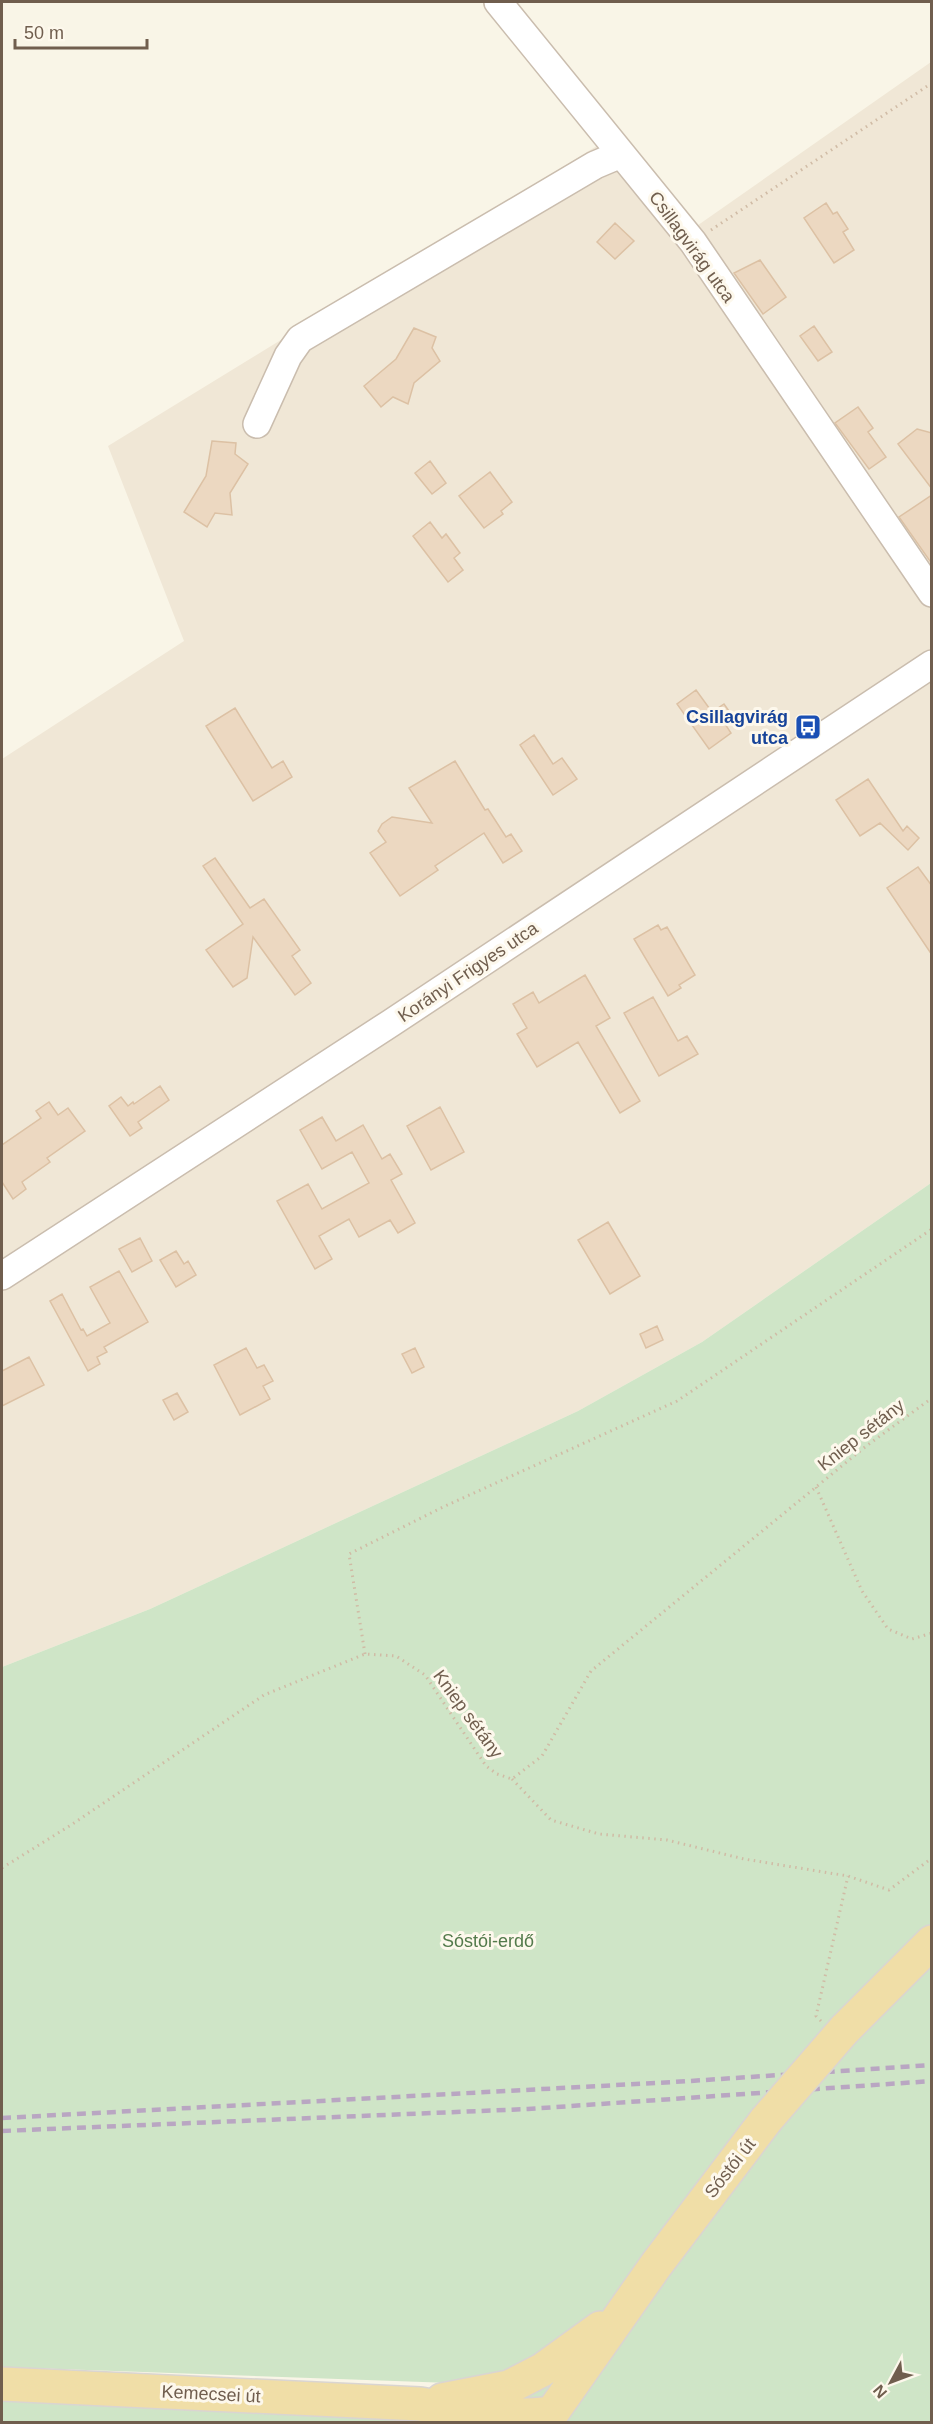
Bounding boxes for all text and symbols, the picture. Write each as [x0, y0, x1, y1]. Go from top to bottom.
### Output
scale bar [15, 12, 147, 50]
text: 50 m [24, 23, 64, 43]
street label: Csillagvirág utca [645, 188, 739, 307]
place label: Csillagvirág utca [686, 707, 789, 748]
bus stop icon: Csillagvirág utca [793, 712, 823, 742]
street label: Korányi Frigyes utca [394, 917, 542, 1026]
street label: Kniep sétány [814, 1395, 908, 1475]
street label: Kniep sétány [429, 1666, 507, 1762]
park label: Sóstói-erdő [442, 1931, 534, 1951]
street label: Sóstói út [701, 2134, 759, 2202]
north arrow [861, 2352, 921, 2412]
street label: Kemecsei út [161, 2381, 261, 2407]
text: N [870, 2382, 890, 2401]

